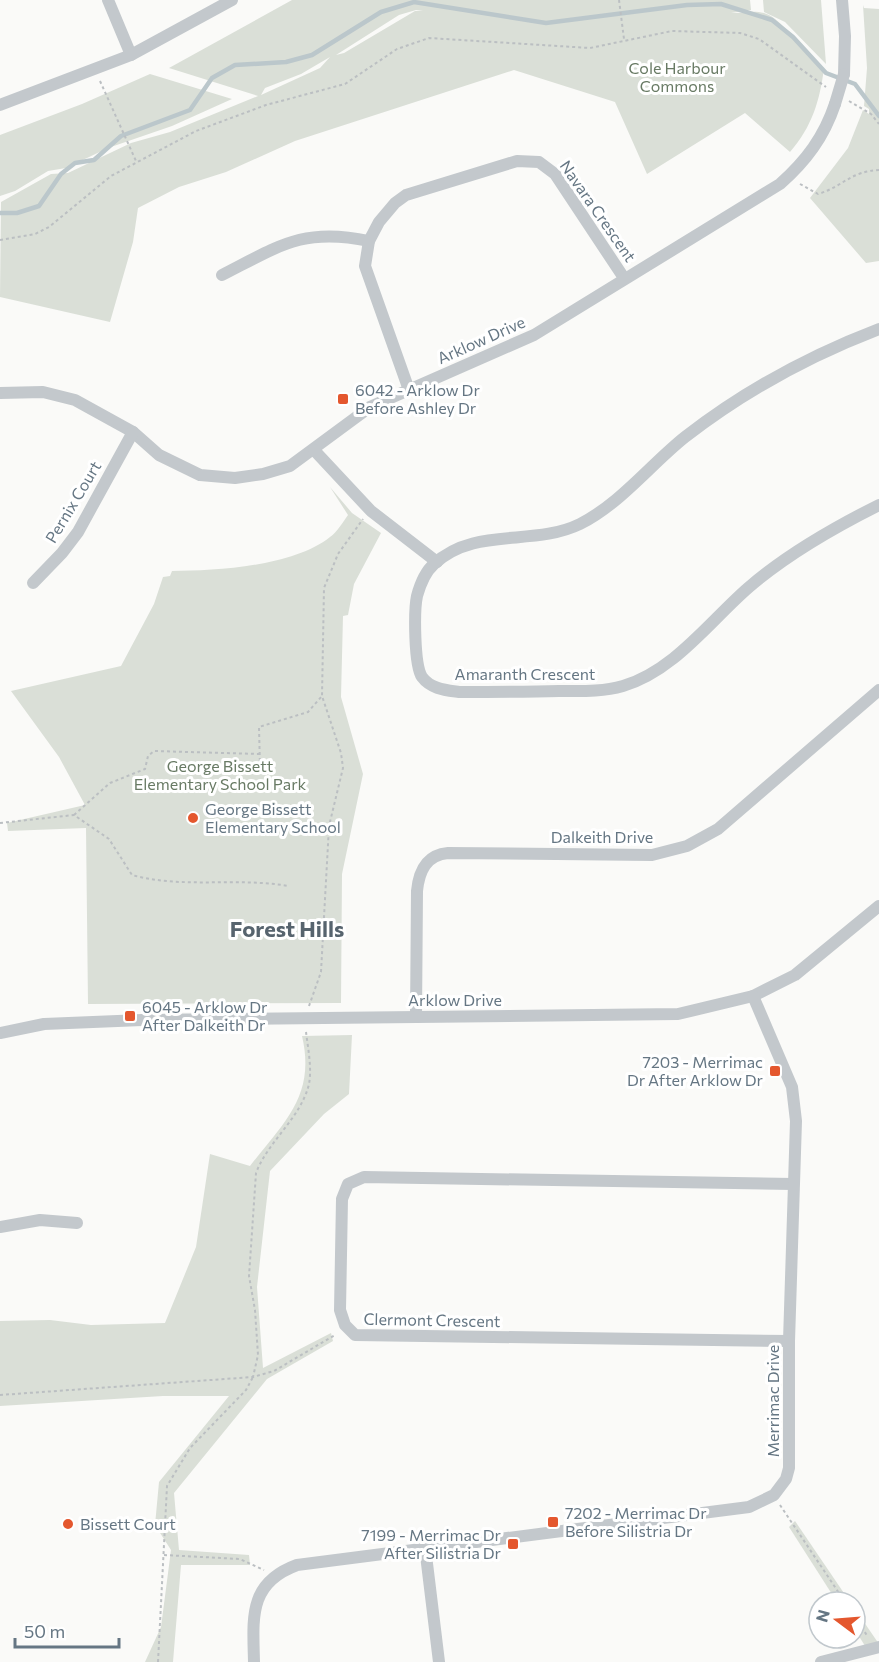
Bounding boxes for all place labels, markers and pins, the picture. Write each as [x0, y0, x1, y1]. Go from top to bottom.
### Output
place label: 6042 - Arklow Dr Before Ashley Dr [355, 380, 480, 417]
marker: 6042 - Arklow Dr Before Ashley Dr [336, 392, 350, 406]
place label: George Bissett Elementary School [205, 799, 341, 836]
marker: George Bissett Elementary School [186, 811, 200, 825]
place label: 6045 - Arklow Dr After Dalkeith Dr [142, 997, 268, 1034]
marker: 6045 - Arklow Dr After Dalkeith Dr [123, 1009, 137, 1023]
place label: 7203 - Merrimac Dr After Arklow Dr [627, 1052, 764, 1089]
marker: 7203 - Merrimac Dr After Arklow Dr [768, 1064, 782, 1078]
place label: 7202 - Merrimac Dr Before Silistria Dr [565, 1503, 707, 1540]
place label: Bissett Court [80, 1514, 176, 1533]
marker: 7202 - Merrimac Dr Before Silistria Dr [546, 1515, 560, 1529]
marker: Bissett Court [61, 1517, 75, 1531]
place label: 7199 - Merrimac Dr After Silistria Dr [361, 1525, 502, 1562]
marker: 7199 - Merrimac Dr After Silistria Dr [506, 1537, 520, 1551]

